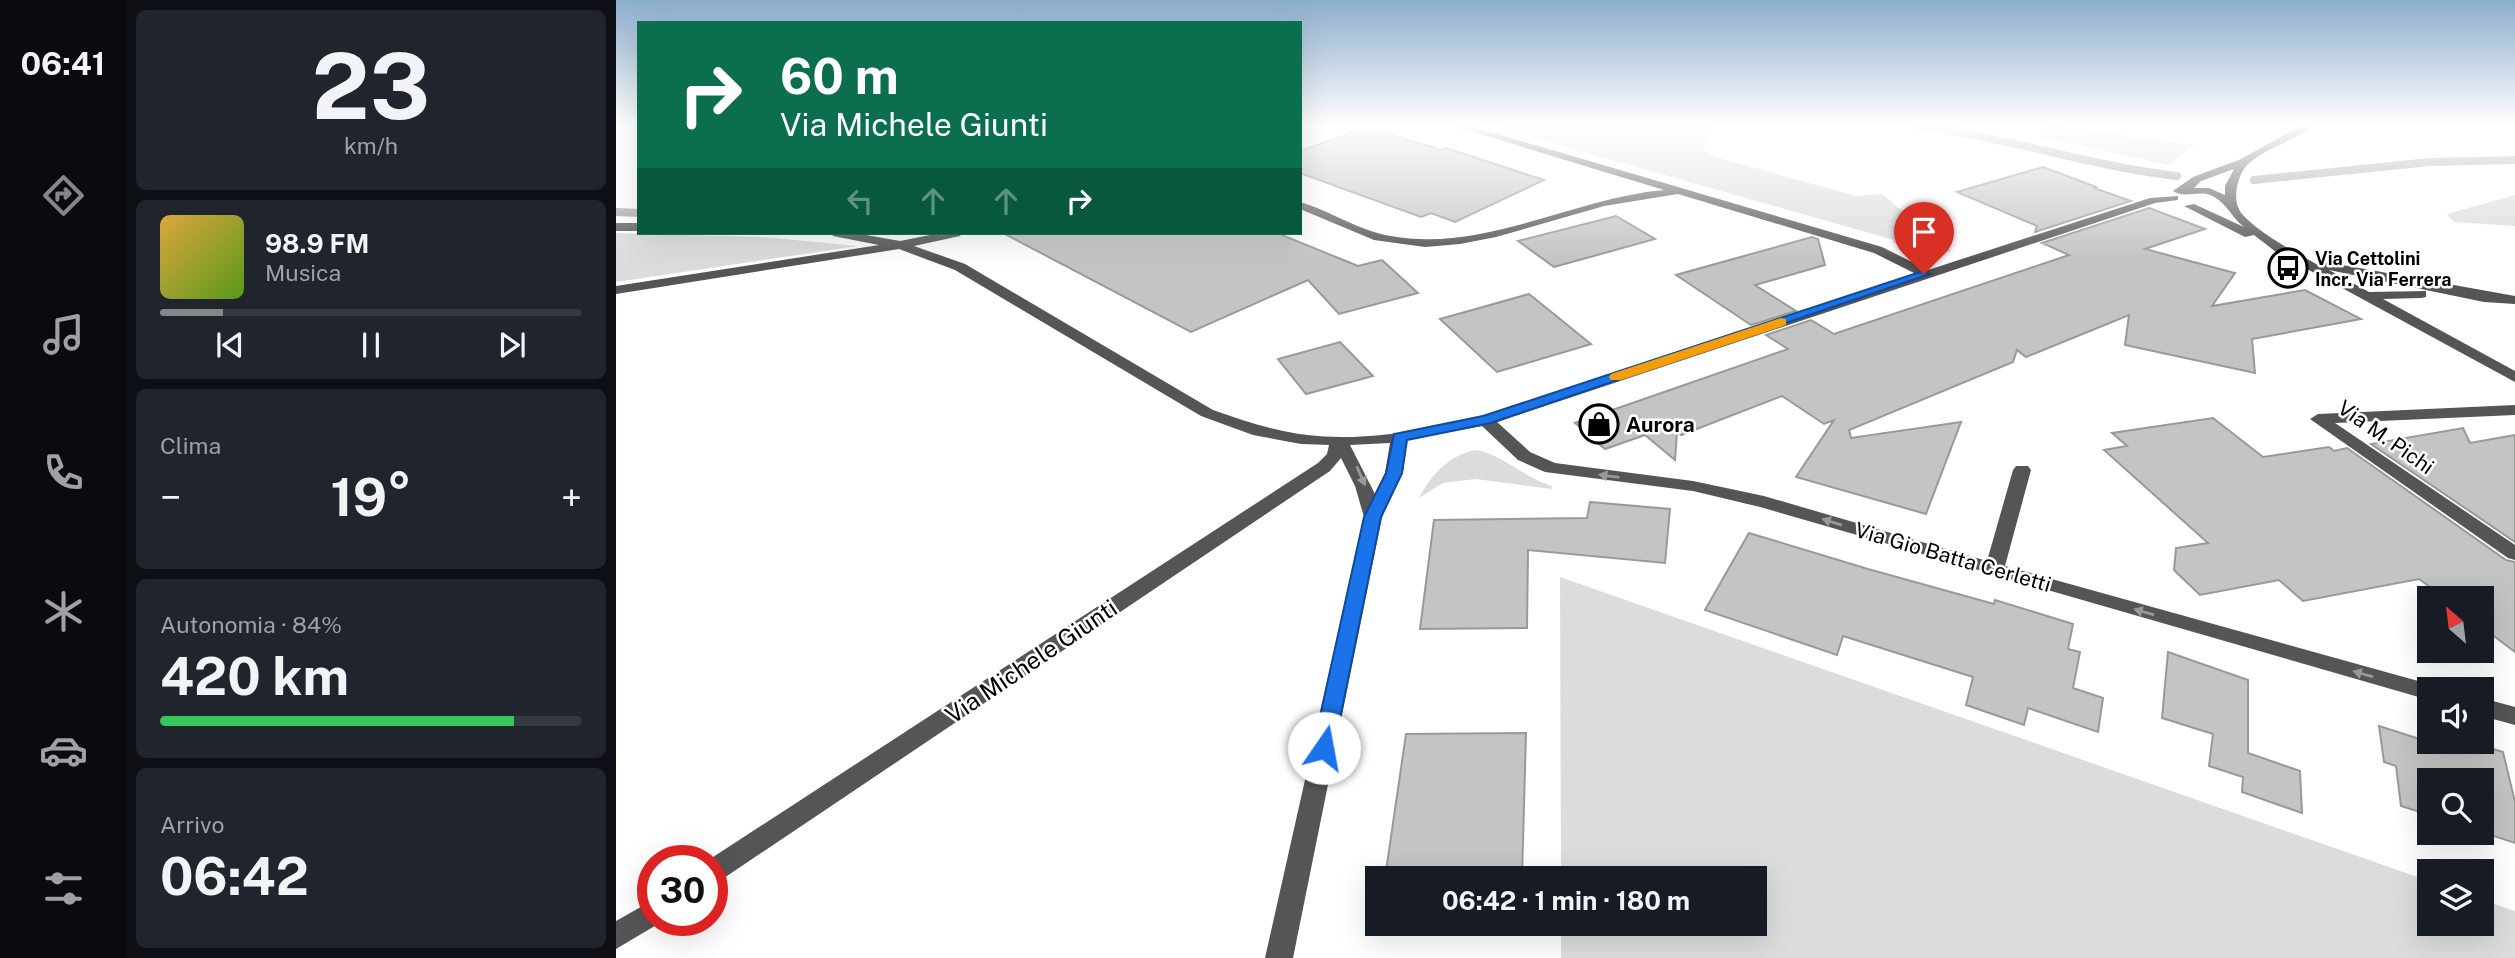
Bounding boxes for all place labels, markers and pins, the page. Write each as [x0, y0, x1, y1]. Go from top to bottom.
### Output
pin [1894, 202, 1954, 274]
bus stop icon: Via Cettolini Incr. Via Ferrera [2267, 247, 2309, 289]
place label: Via Cettolini Incr. Via Ferrera [2315, 248, 2451, 290]
shop icon: Aurora [1578, 403, 1620, 445]
place label: Aurora [1626, 412, 1695, 437]

